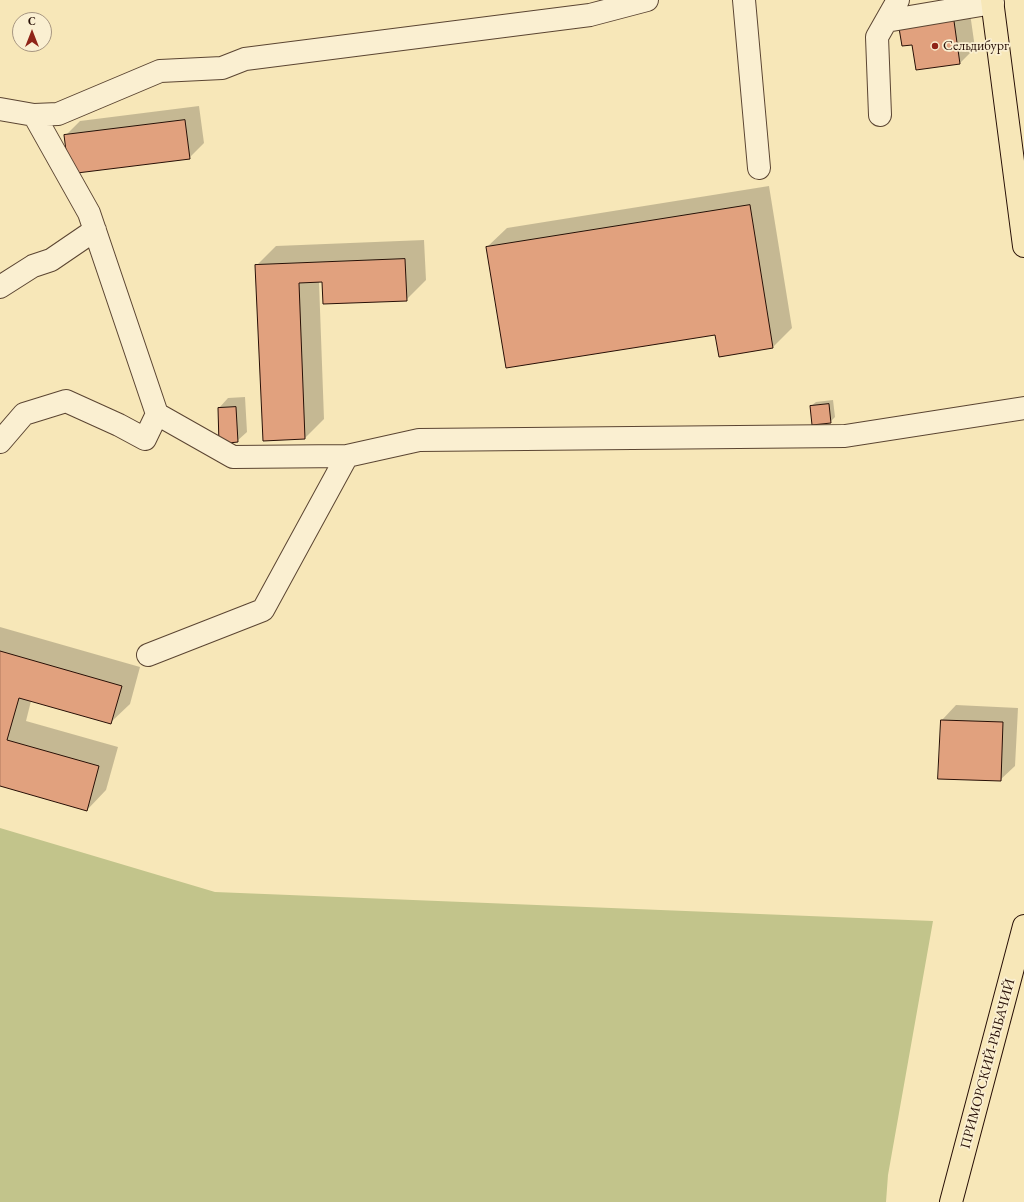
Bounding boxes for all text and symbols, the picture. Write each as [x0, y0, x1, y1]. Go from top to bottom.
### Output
north arrow [12, 12, 52, 52]
text: С [28, 14, 36, 28]
place label: Сельдибург [943, 38, 1009, 54]
marker: Сельдибург [930, 41, 940, 51]
street label: ПРИМОРСКИЙ-РЫБАЧИЙ [957, 977, 1019, 1151]

